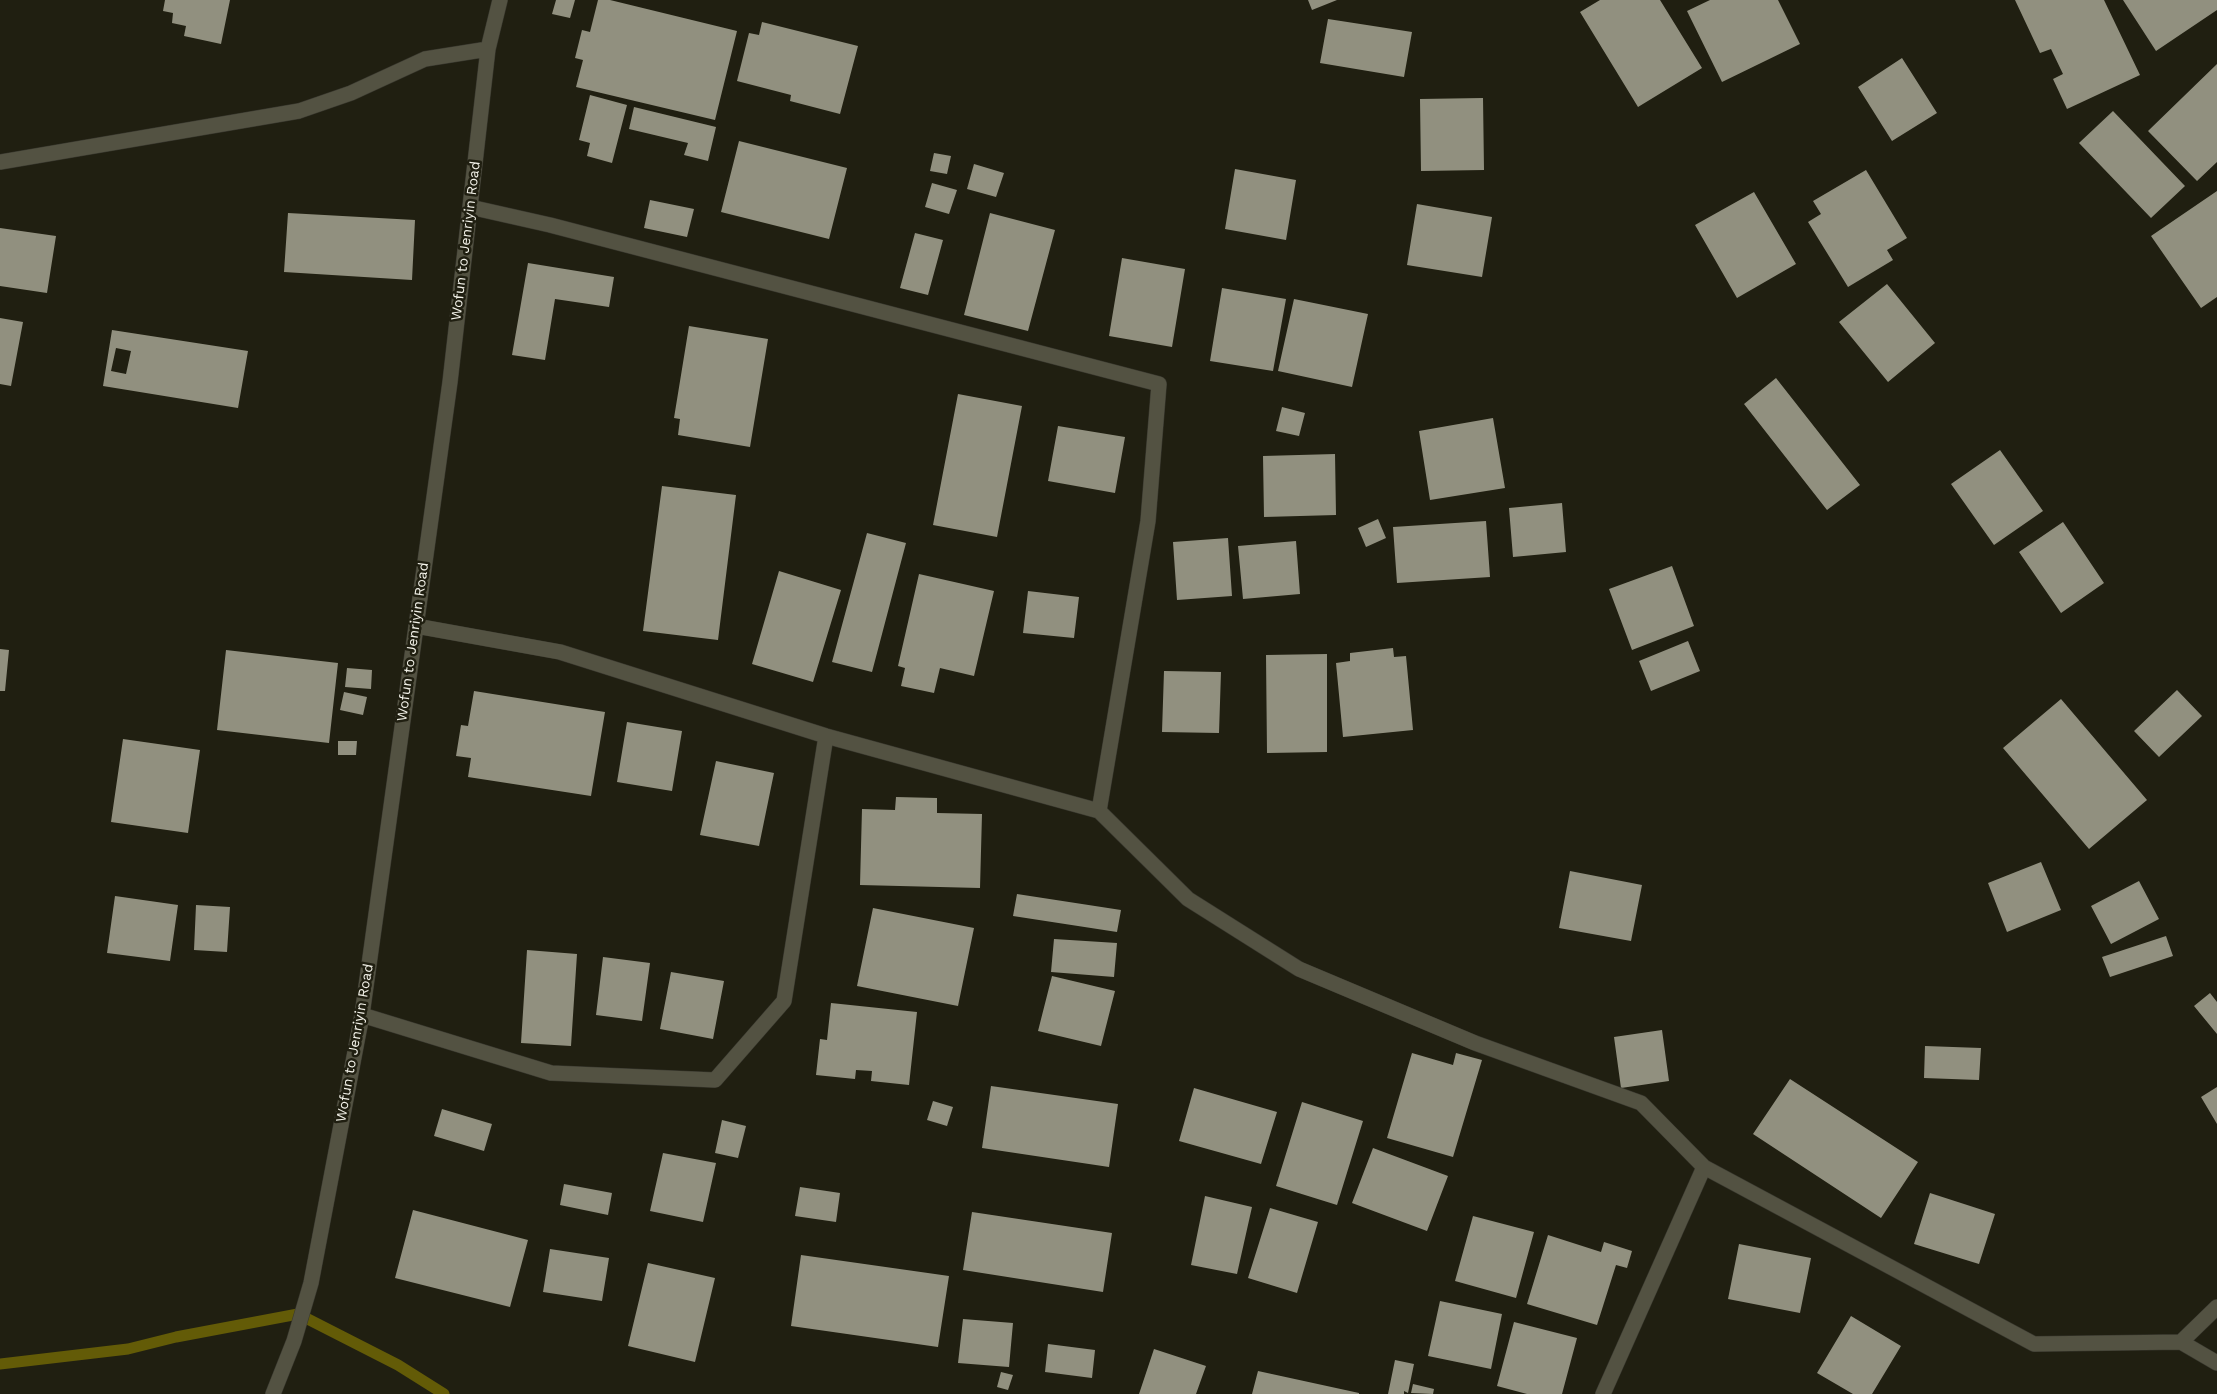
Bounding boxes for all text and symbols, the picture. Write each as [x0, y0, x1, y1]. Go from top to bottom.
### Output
street label: Wofun to Jenriyin Road [448, 160, 484, 322]
street label: Wofun to Jenriyin Road [394, 561, 432, 723]
street label: Wofun to Jenriyin Road [333, 963, 377, 1123]

